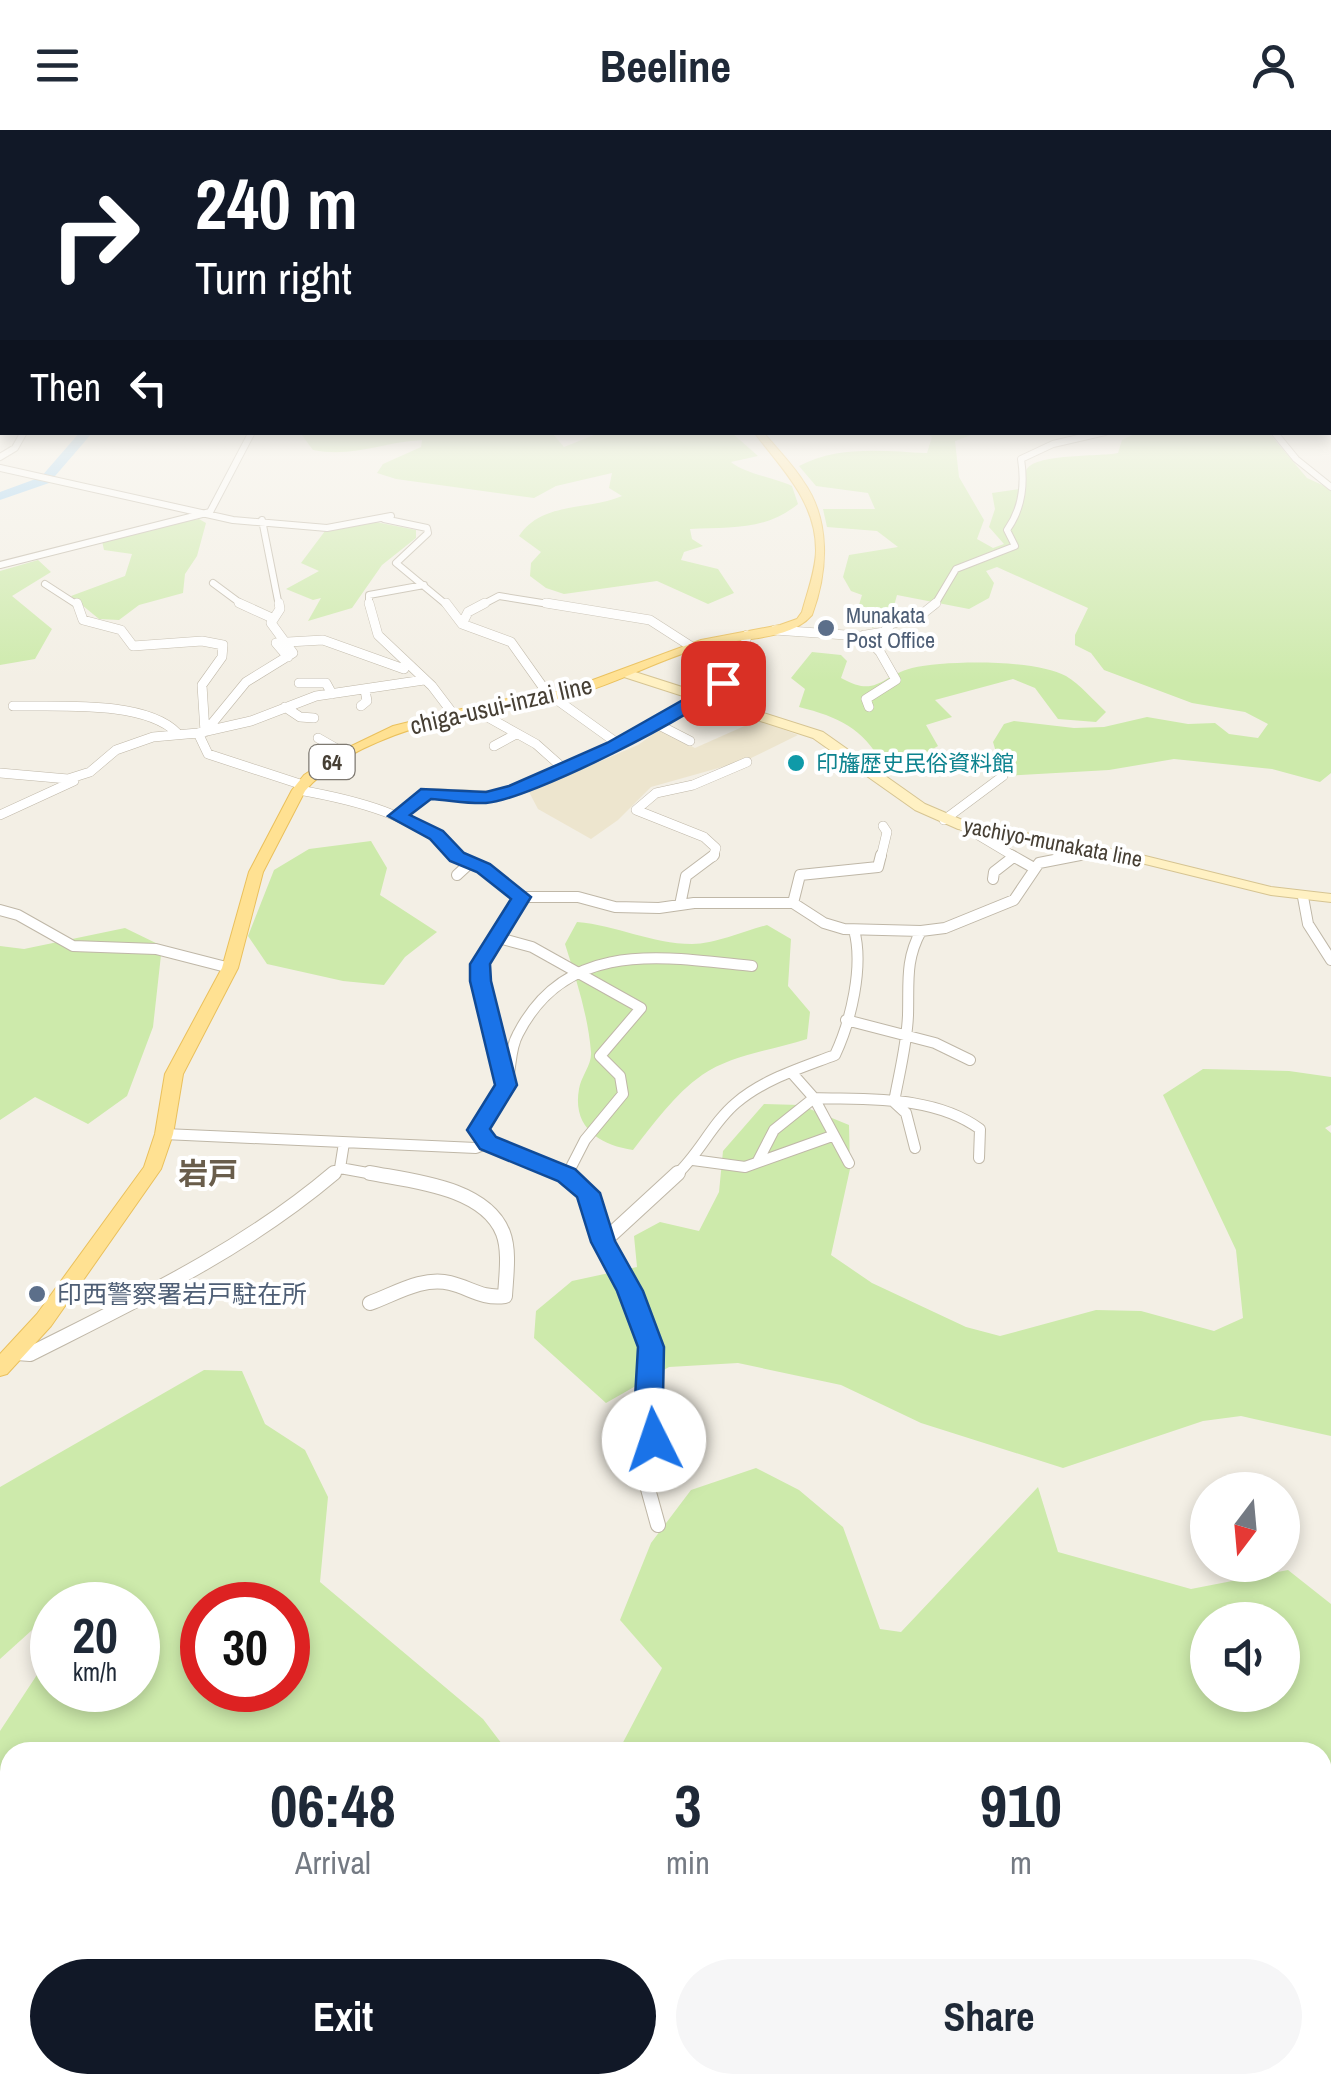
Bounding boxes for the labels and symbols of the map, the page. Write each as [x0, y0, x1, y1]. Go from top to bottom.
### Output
place label: Munakata Post Office [846, 600, 935, 655]
marker: Munakata Post Office [815, 617, 837, 639]
pin [681, 641, 766, 726]
street label: chiga-usui-inzai line [407, 668, 595, 742]
road number: 64 [310, 745, 354, 779]
place label: 印旛歴史民俗資料館 [816, 748, 1014, 778]
marker: 印旛歴史民俗資料館 [785, 752, 807, 774]
street label: yachiyo-munakata line [961, 810, 1145, 874]
district label: 岩戸 [178, 1153, 238, 1193]
place label: 印西警察署岩戸駐在所 [57, 1277, 307, 1311]
marker: 印西警察署岩戸駐在所 [26, 1283, 48, 1305]
position arrow [602, 1388, 706, 1492]
north arrow [1190, 1472, 1300, 1582]
speed limit sign: 30 [180, 1582, 310, 1712]

